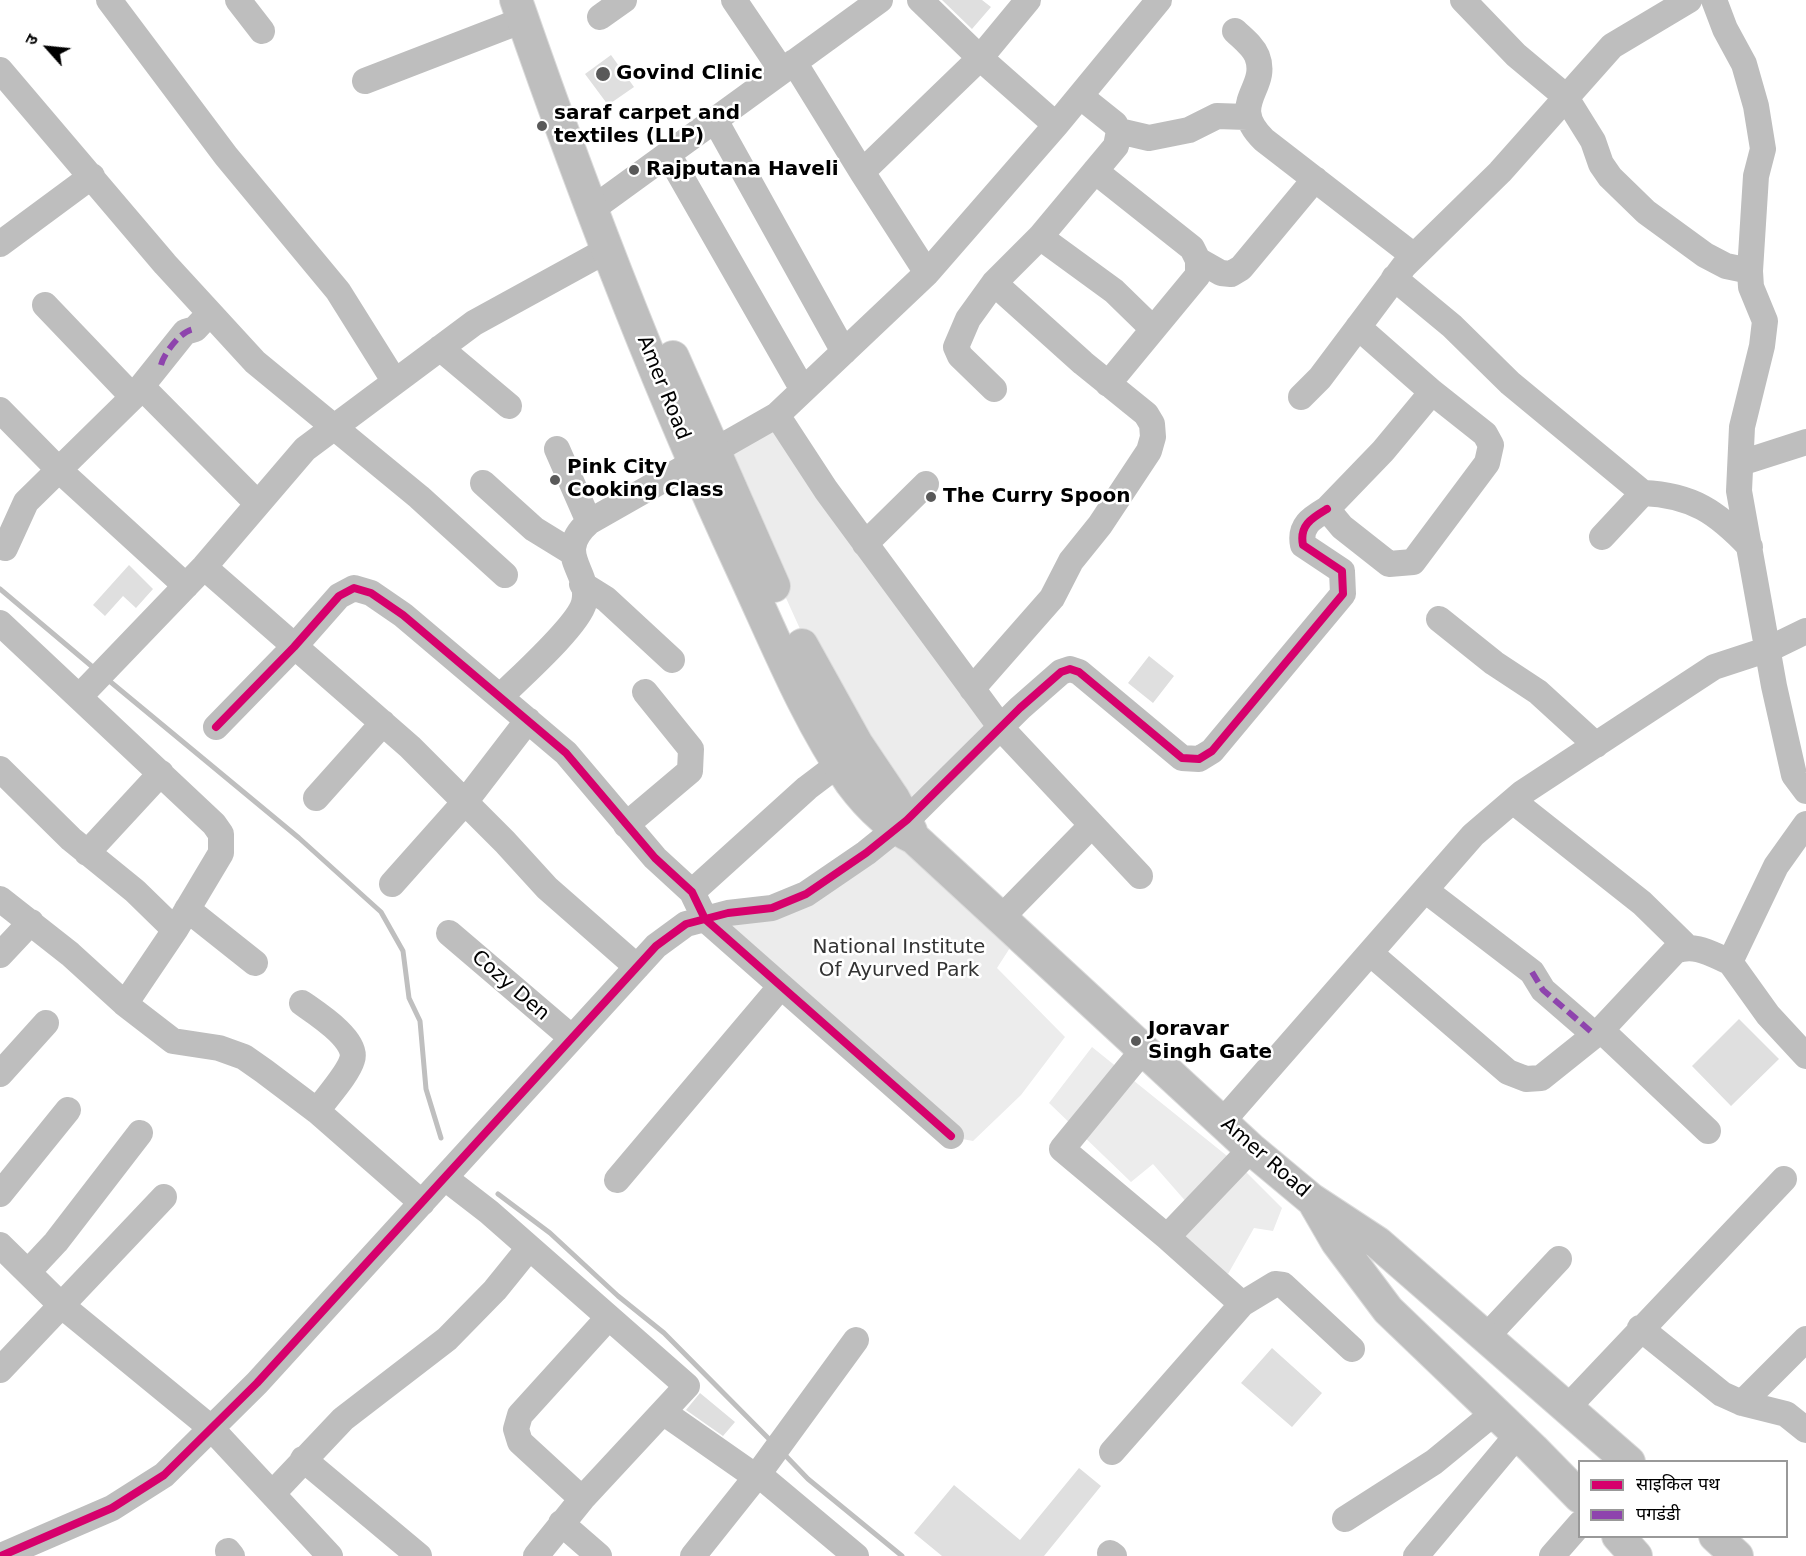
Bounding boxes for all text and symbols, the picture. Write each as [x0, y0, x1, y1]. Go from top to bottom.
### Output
north arrow [18, 18, 78, 78]
text: उ [21, 31, 42, 48]
place label: Govind Clinic [616, 62, 763, 86]
marker: Govind Clinic [594, 65, 612, 83]
place label: saraf carpet and textiles (LLP) [554, 102, 740, 149]
marker: saraf carpet and textiles (LLP) [535, 119, 549, 133]
place label: Rajputana Haveli [646, 158, 839, 182]
marker: Rajputana Haveli [627, 163, 641, 177]
street label: Amer Road [631, 332, 695, 444]
place label: Pink City Cooking Class [567, 456, 724, 503]
marker: Pink City Cooking Class [548, 473, 562, 487]
place label: The Curry Spoon [943, 485, 1130, 509]
marker: The Curry Spoon [924, 490, 938, 504]
park label: National Institute Of Ayurved Park [813, 936, 985, 983]
street label: Cozy Den [466, 946, 554, 1026]
place label: Joravar Singh Gate [1148, 1018, 1272, 1065]
marker: Joravar Singh Gate [1129, 1034, 1143, 1048]
street label: Amer Road [1216, 1113, 1314, 1203]
legend [1578, 1460, 1788, 1538]
text: साइकिल पथ [1636, 1473, 1720, 1494]
text: पगडंडी [1636, 1503, 1680, 1524]

